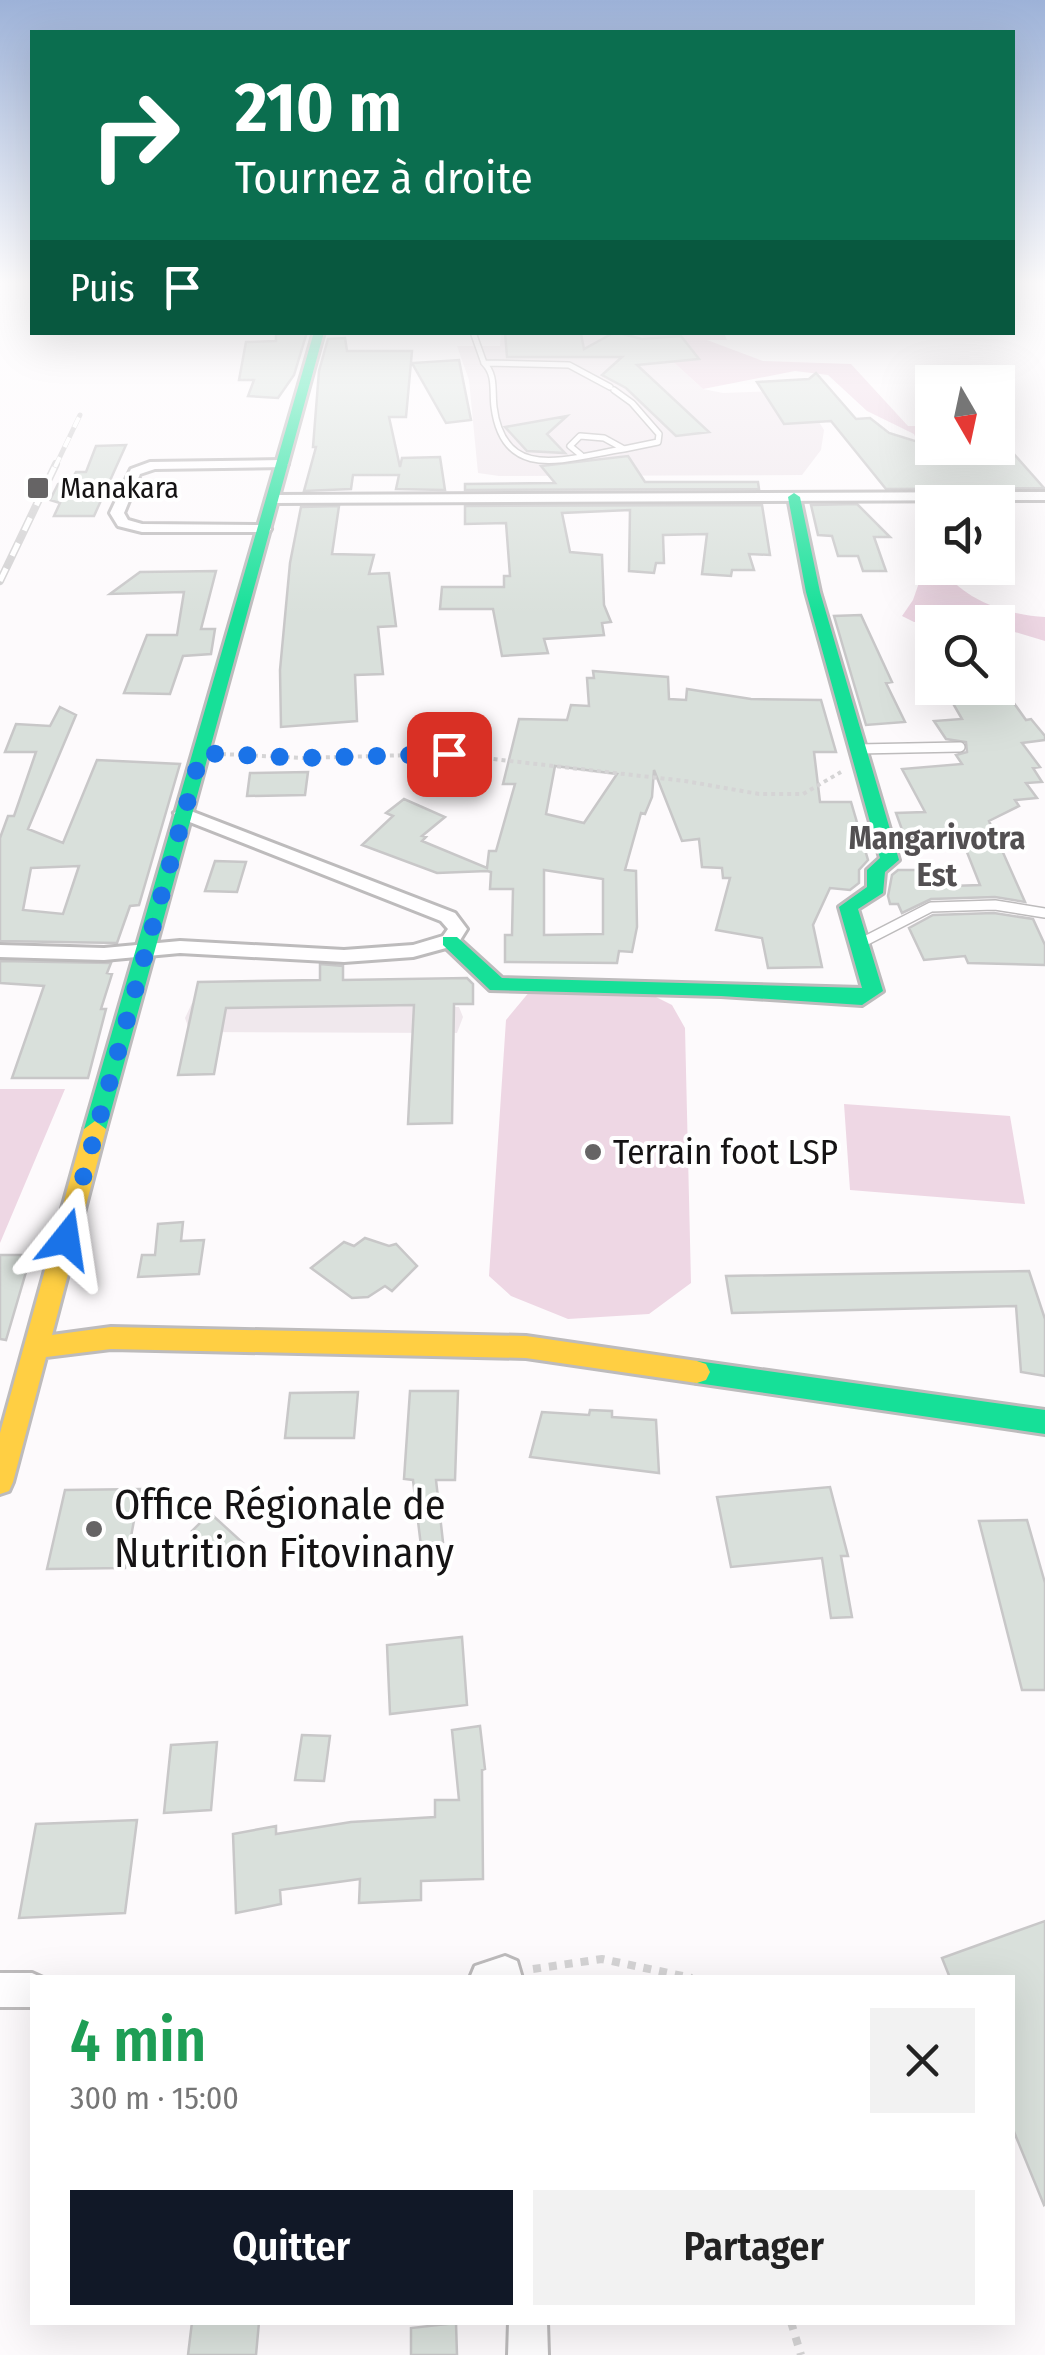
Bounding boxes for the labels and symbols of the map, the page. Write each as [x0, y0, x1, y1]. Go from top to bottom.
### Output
north arrow [915, 365, 1015, 465]
place label: Manakara [60, 470, 179, 506]
marker: Manakara [25, 475, 51, 501]
pin [407, 712, 492, 797]
district label: Mangarivotra Est [849, 819, 1025, 894]
place label: Terrain foot LSP [613, 1131, 838, 1173]
marker: Terrain foot LSP [582, 1141, 604, 1163]
position arrow [14, 1187, 118, 1291]
place label: Office Régionale de Nutrition Fitovinany [114, 1480, 454, 1578]
marker: Office Régionale de Nutrition Fitovinany [83, 1518, 105, 1540]

